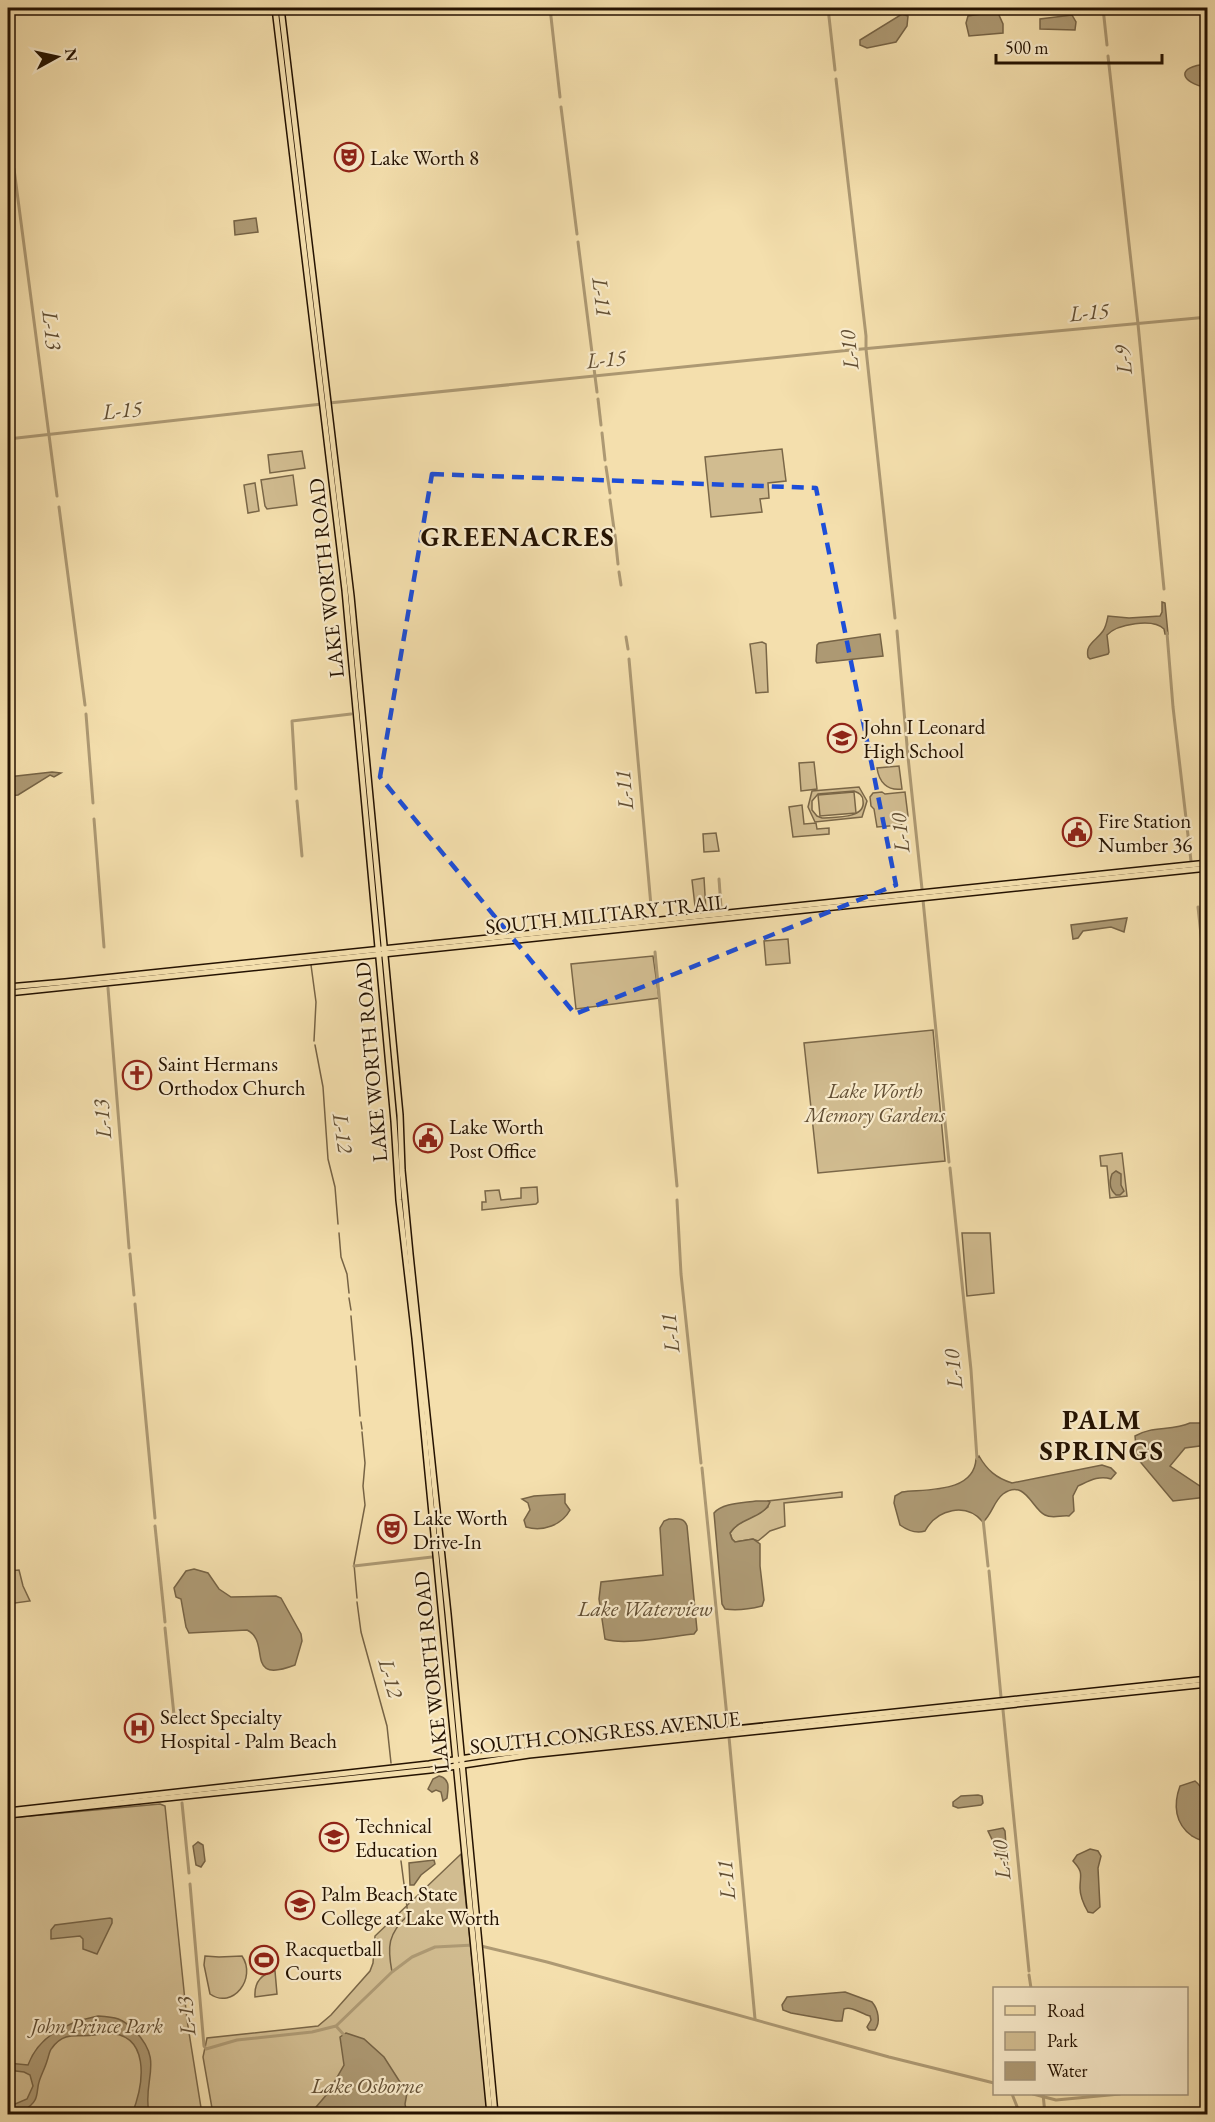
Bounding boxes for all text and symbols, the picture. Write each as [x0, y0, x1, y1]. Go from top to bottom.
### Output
north arrow [27, 27, 87, 87]
scale bar [996, 27, 1162, 65]
text: 500 m [1005, 36, 1049, 59]
text: N [60, 47, 83, 63]
theatre icon: Lake Worth 8 [333, 141, 365, 173]
place label: Lake Worth 8 [370, 144, 479, 171]
water label: L-11 [585, 274, 619, 319]
water label: L-15 [1067, 295, 1112, 329]
water label: L-13 [35, 307, 69, 352]
water label: L-10 [832, 327, 866, 372]
water label: L-15 [584, 342, 629, 376]
water label: L-9 [1107, 342, 1139, 377]
water label: L-15 [100, 393, 145, 427]
street label: LAKE WORTH ROAD [302, 477, 350, 679]
district label: GREENACRES [421, 519, 615, 554]
place label: John I Leonard High School [861, 713, 986, 764]
school or university icon: John I Leonard High School [826, 722, 858, 754]
water label: L-11 [608, 769, 640, 812]
place label: Fire Station Number 36 [1098, 807, 1192, 858]
water label: L-10 [883, 810, 917, 855]
public building icon: Fire Station Number 36 [1061, 816, 1093, 848]
street label: SOUTH MILITARY TRAIL [484, 888, 729, 940]
street label: LAKE WORTH ROAD [349, 961, 393, 1163]
place label: Saint Hermans Orthodox Church [158, 1050, 306, 1101]
church icon: Saint Hermans Orthodox Church [121, 1059, 153, 1091]
park label: Lake Worth Memory Gardens [803, 1077, 945, 1128]
water label: L-13 [86, 1097, 118, 1141]
water label: L-12 [326, 1110, 360, 1156]
place label: Lake Worth Post Office [449, 1113, 544, 1164]
public building icon: Lake Worth Post Office [412, 1122, 444, 1154]
water label: L-11 [653, 1312, 687, 1355]
water label: L-10 [936, 1346, 970, 1391]
district label: PALM SPRINGS [1039, 1402, 1165, 1468]
place label: Lake Worth Drive-In [413, 1504, 508, 1555]
theatre icon: Lake Worth Drive-In [376, 1513, 408, 1545]
street label: LAKE WORTH ROAD [407, 1570, 455, 1772]
water label: Lake Waterview [577, 1594, 713, 1623]
water label: L-12 [371, 1654, 411, 1703]
place label: Select Specialty Hospital - Palm Beach [160, 1703, 337, 1754]
street label: SOUTH CONGRESS AVENUE [469, 1704, 742, 1760]
hospital icon: Select Specialty Hospital - Palm Beach [123, 1712, 155, 1744]
place label: Technical Education [355, 1812, 438, 1863]
school or university icon: Technical Education [318, 1821, 350, 1853]
water label: L-10 [984, 1837, 1018, 1882]
water label: L-11 [710, 1859, 742, 1902]
place label: Palm Beach State College at Lake Worth [321, 1880, 500, 1931]
school or university icon: Palm Beach State College at Lake Worth [284, 1889, 316, 1921]
place label: Racquetball Courts [285, 1935, 382, 1986]
sports icon: Racquetball Courts [248, 1944, 280, 1976]
legend [993, 1987, 1188, 2095]
water label: L-13 [169, 1994, 203, 2038]
text: Road [1047, 1999, 1086, 2022]
park label: John Prince Park [27, 2012, 163, 2039]
text: Park [1047, 2029, 1078, 2052]
text: Water [1047, 2059, 1088, 2082]
water label: Lake Osborne [310, 2071, 423, 2100]

